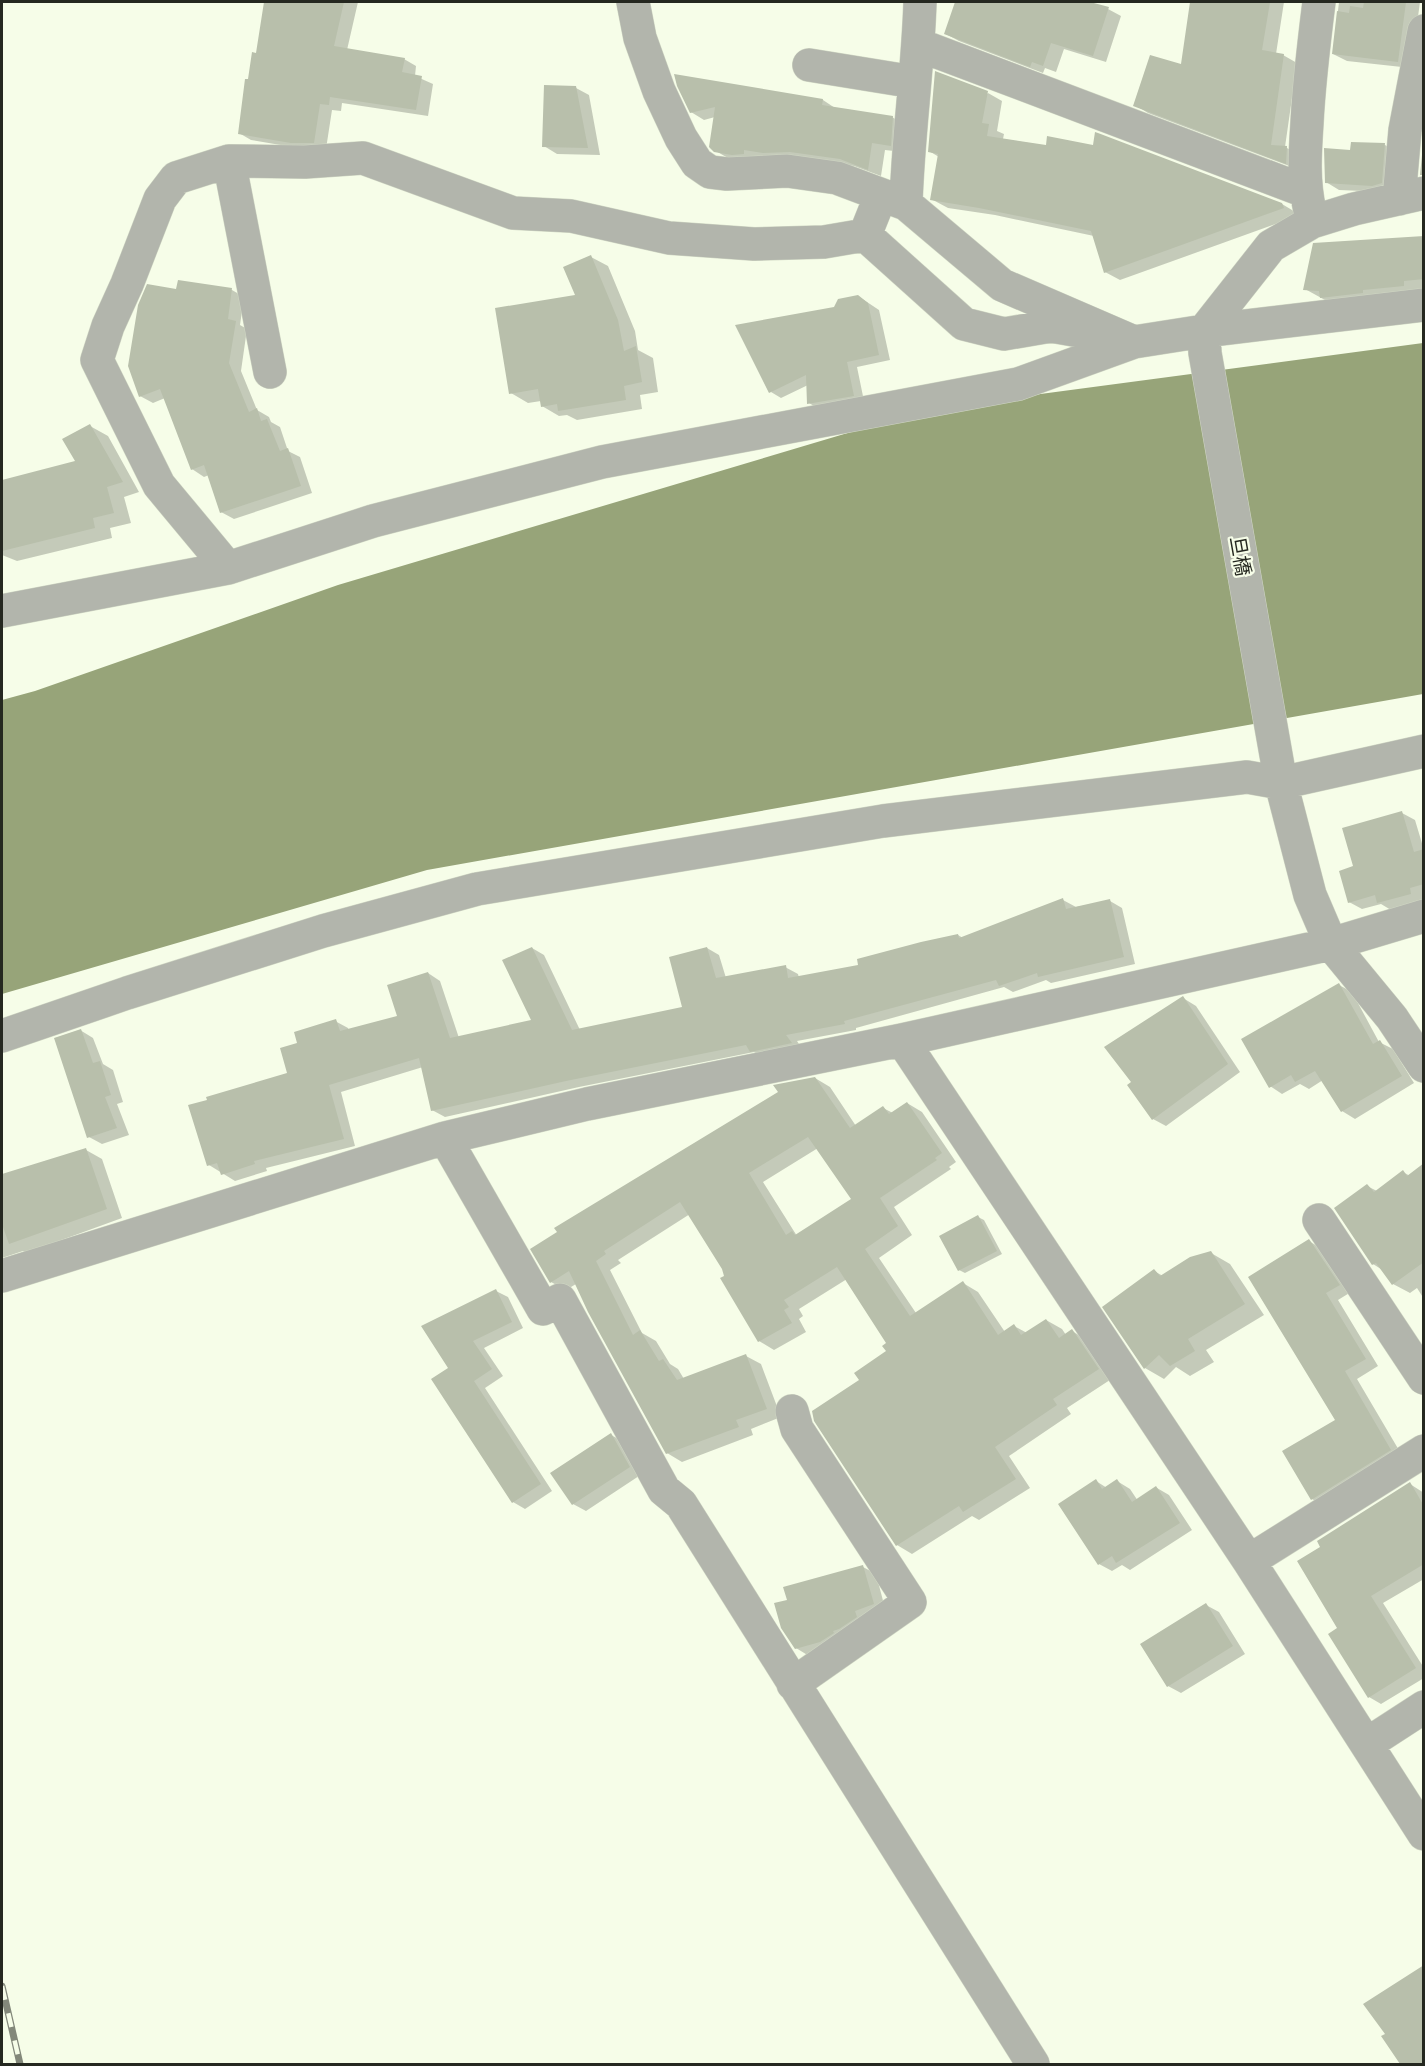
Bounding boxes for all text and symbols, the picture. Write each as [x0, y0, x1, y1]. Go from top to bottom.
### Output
street label: 旦橋 [1225, 534, 1257, 578]

